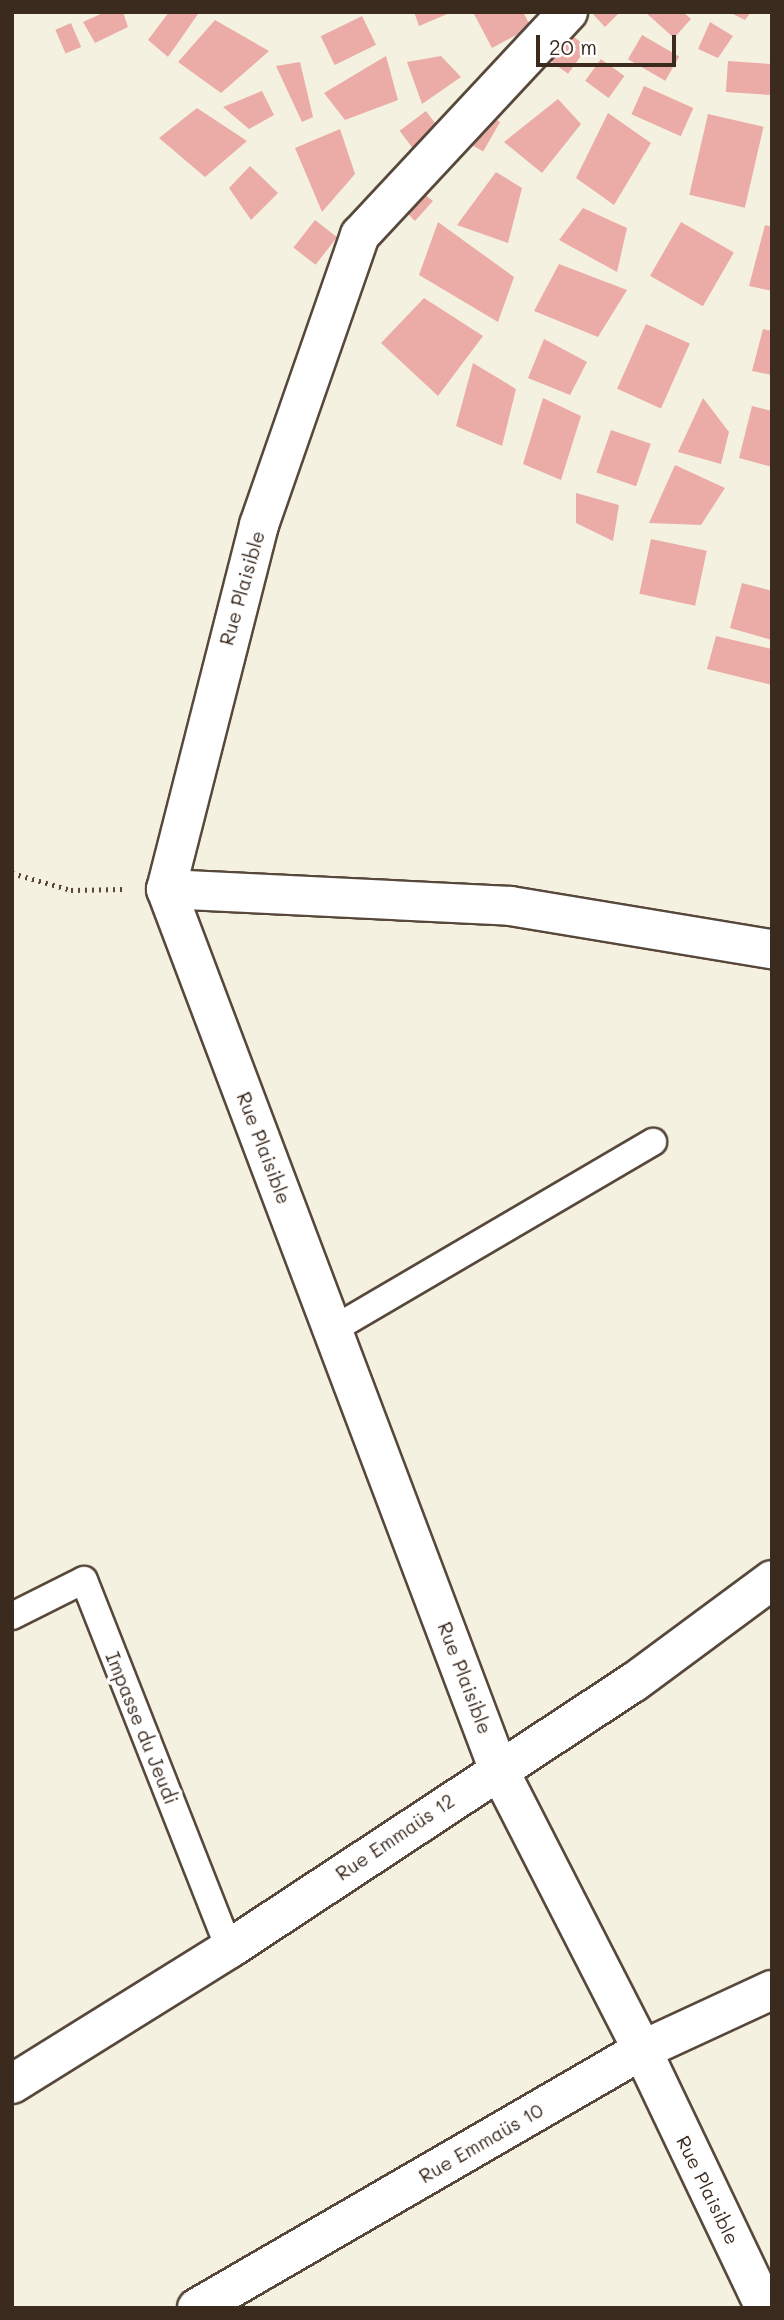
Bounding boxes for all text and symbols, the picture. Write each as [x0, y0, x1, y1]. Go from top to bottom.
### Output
scale bar [539, 21, 679, 65]
text: 20 m [549, 33, 597, 60]
street label: Rue Plaisible [215, 528, 269, 648]
street label: Rue Plaisible [232, 1089, 296, 1207]
street label: Rue Plaisible [433, 1619, 497, 1737]
street label: Impasse du Jeudi [101, 1648, 183, 1808]
street label: Rue Emmaüs 12 [331, 1789, 459, 1885]
street label: Rue Emmaüs 10 [415, 2098, 547, 2188]
street label: Rue Plaisible [672, 2132, 744, 2248]

